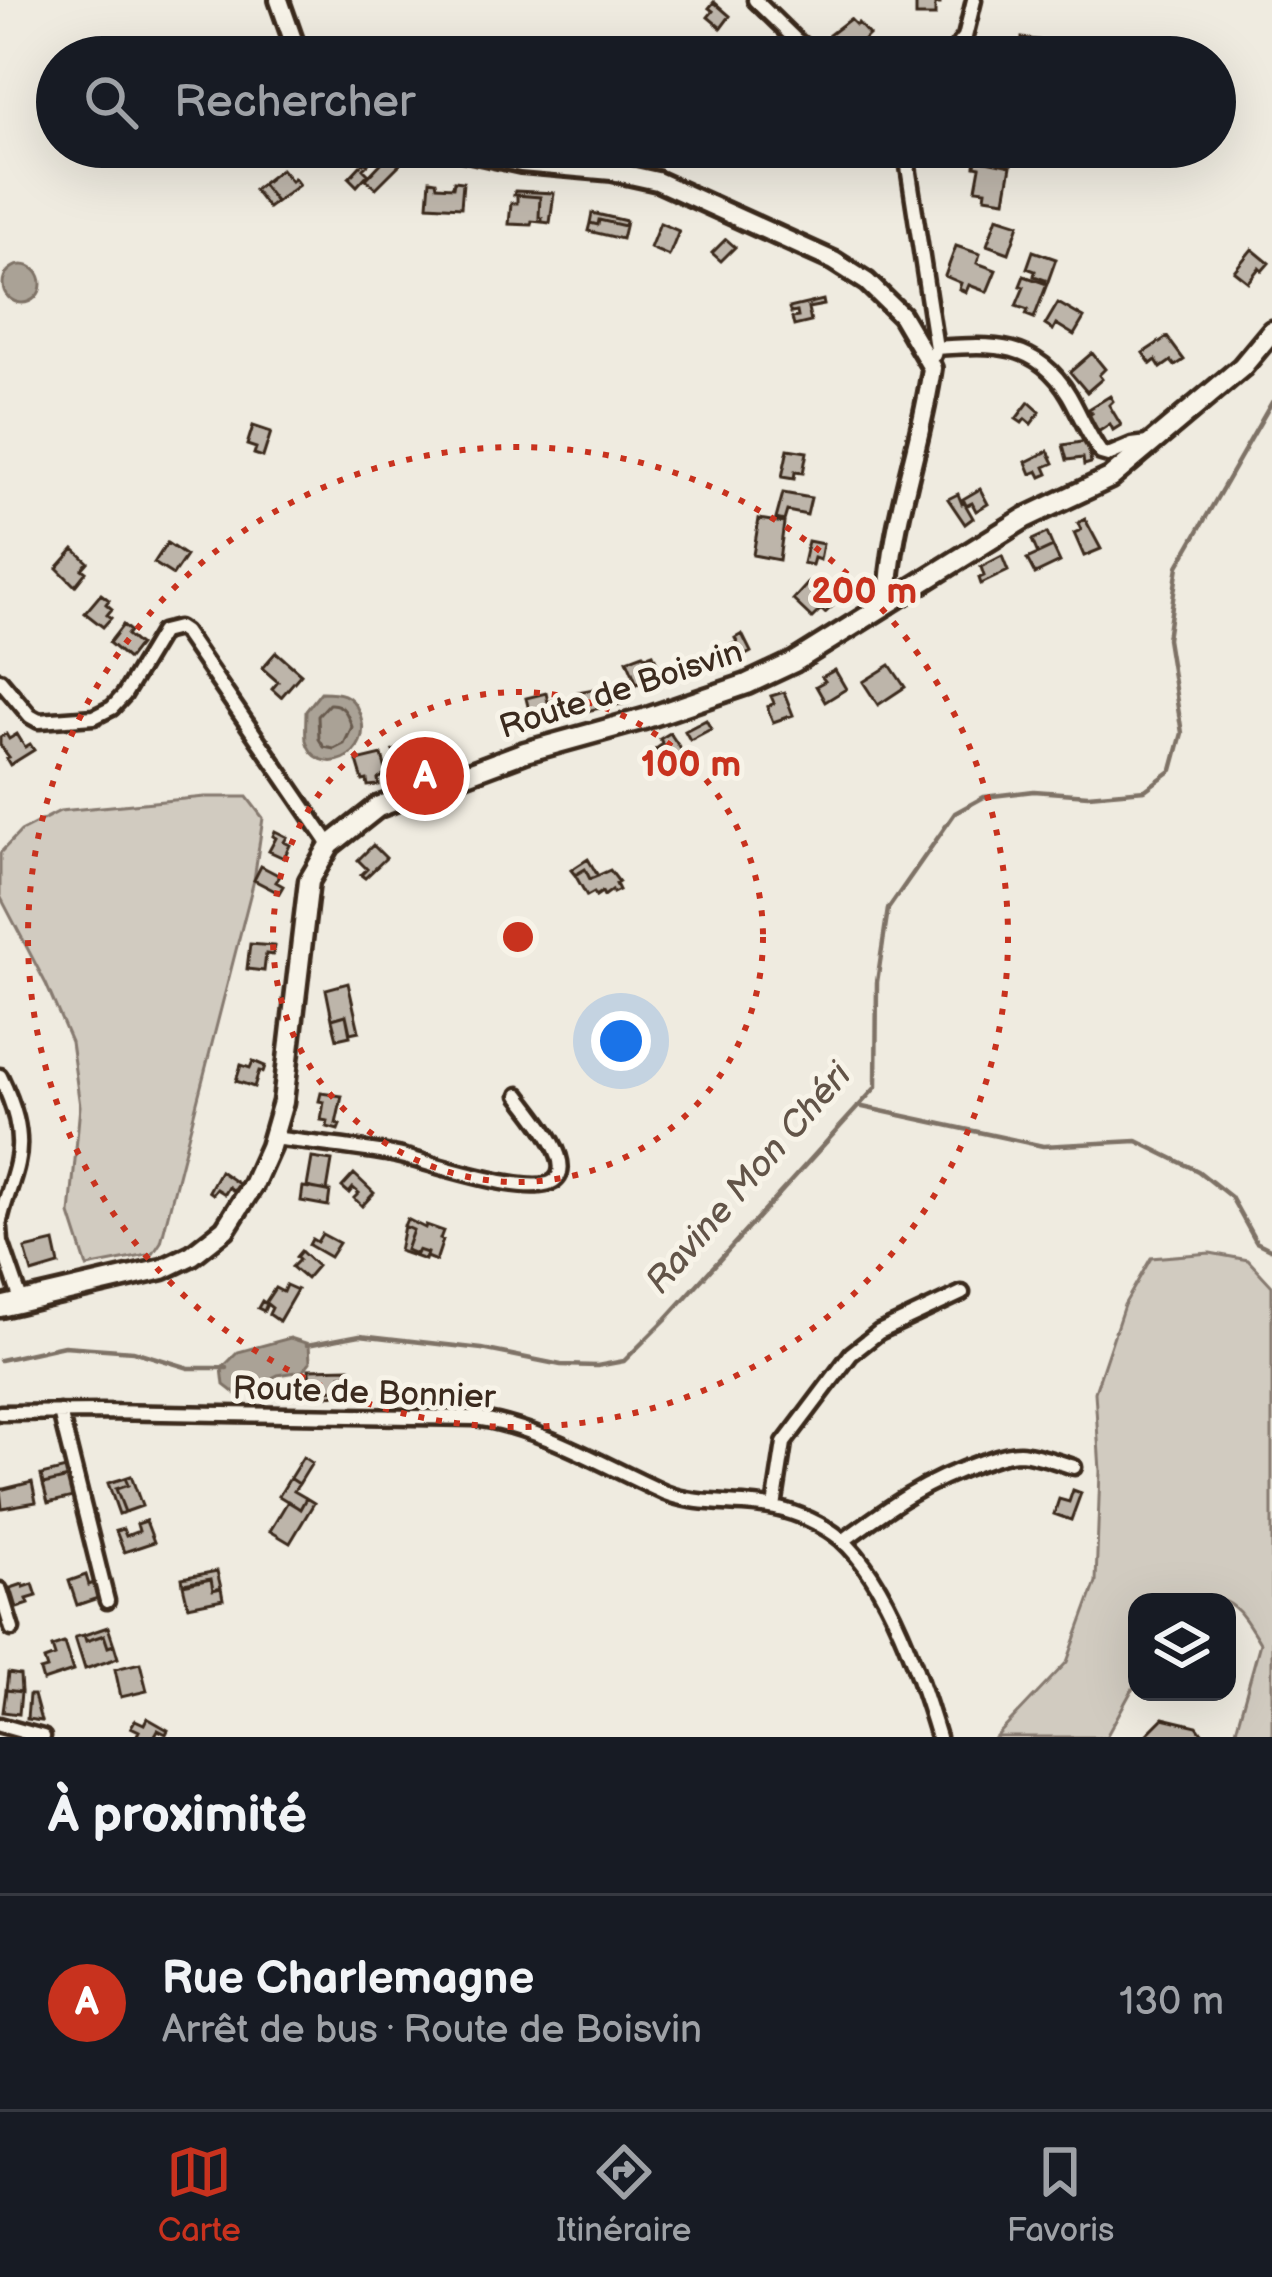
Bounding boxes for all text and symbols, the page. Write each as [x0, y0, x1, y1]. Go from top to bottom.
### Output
search box [36, 36, 1236, 168]
icon: search [78, 69, 144, 135]
text: Rechercher [174, 75, 415, 130]
text: 200 m [811, 571, 917, 614]
street label: Route de Boisvin [495, 632, 747, 748]
pin: A [386, 731, 464, 821]
text: 100 m [641, 744, 741, 787]
centre of rings [497, 916, 539, 958]
your location [591, 1011, 651, 1071]
water label: Ravine Mon Chéri [637, 1054, 862, 1303]
street label: Route de Bonnier [232, 1368, 497, 1418]
map controls [1128, 1593, 1236, 1701]
button: layers [1128, 1593, 1236, 1701]
text: À proximité [48, 1785, 307, 1846]
text: Rue Charlemagne [162, 1952, 534, 2007]
text: A [75, 1979, 99, 2026]
text: 130 m [1119, 1979, 1224, 2026]
text: Arrêt de bus · Route de Boisvin [162, 2007, 702, 2054]
tab: Carte [158, 2139, 241, 2251]
tab: Itinéraire [556, 2139, 691, 2251]
tab: Favoris [1007, 2139, 1114, 2251]

